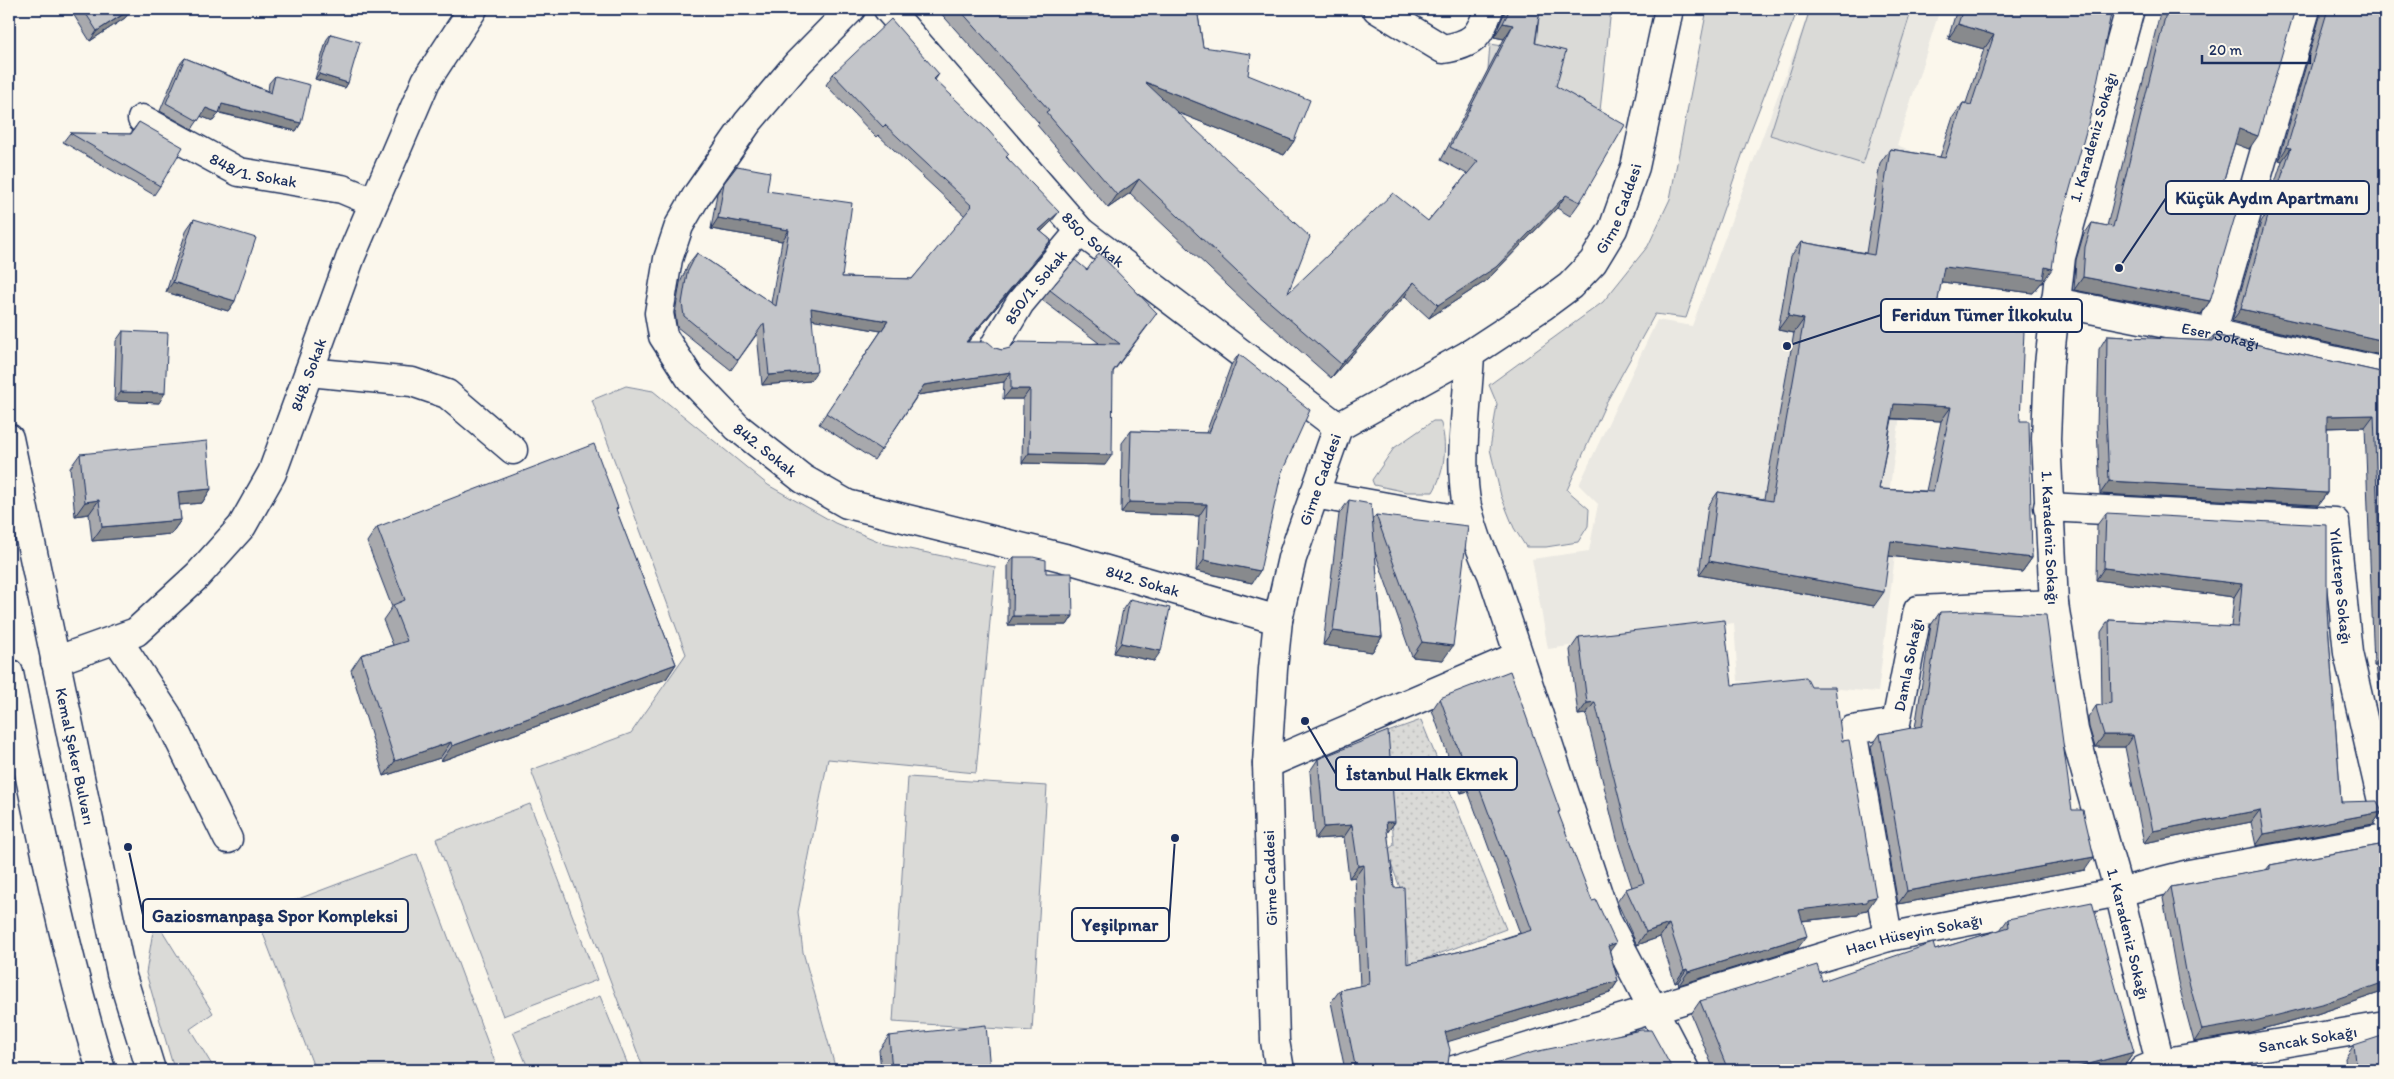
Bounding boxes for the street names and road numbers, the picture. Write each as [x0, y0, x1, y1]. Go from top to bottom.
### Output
street label: 1. Karadeniz Sokağı [2065, 70, 2121, 204]
street label: 848/1. Sokak [207, 148, 298, 191]
street label: Girne Caddesi [1591, 162, 1645, 257]
street label: 850. Sokak [1058, 208, 1128, 271]
street label: 850/1. Sokak [1000, 245, 1070, 328]
street label: Eser Sokağı [2180, 318, 2262, 353]
street label: 848. Sokak [286, 335, 330, 413]
street label: 842. Sokak [730, 419, 801, 480]
street label: Girne Caddesi [1295, 431, 1345, 528]
street label: 1. Karadeniz Sokağı [2038, 470, 2064, 605]
street label: Yıldıztepe Sokağı [2326, 527, 2357, 645]
street label: 842. Sokak [1104, 561, 1182, 600]
street label: Damla Sokağı [1889, 617, 1926, 713]
street label: Kemal Şeker Bulvarı [52, 686, 99, 826]
street label: Girne Caddesi [1259, 830, 1281, 926]
street label: 1. Karadeniz Sokağı [2103, 866, 2154, 1001]
street label: Hacı Hüseyin Sokağı [1843, 909, 1984, 959]
street label: Sancak Sokağı [2257, 1021, 2358, 1056]

